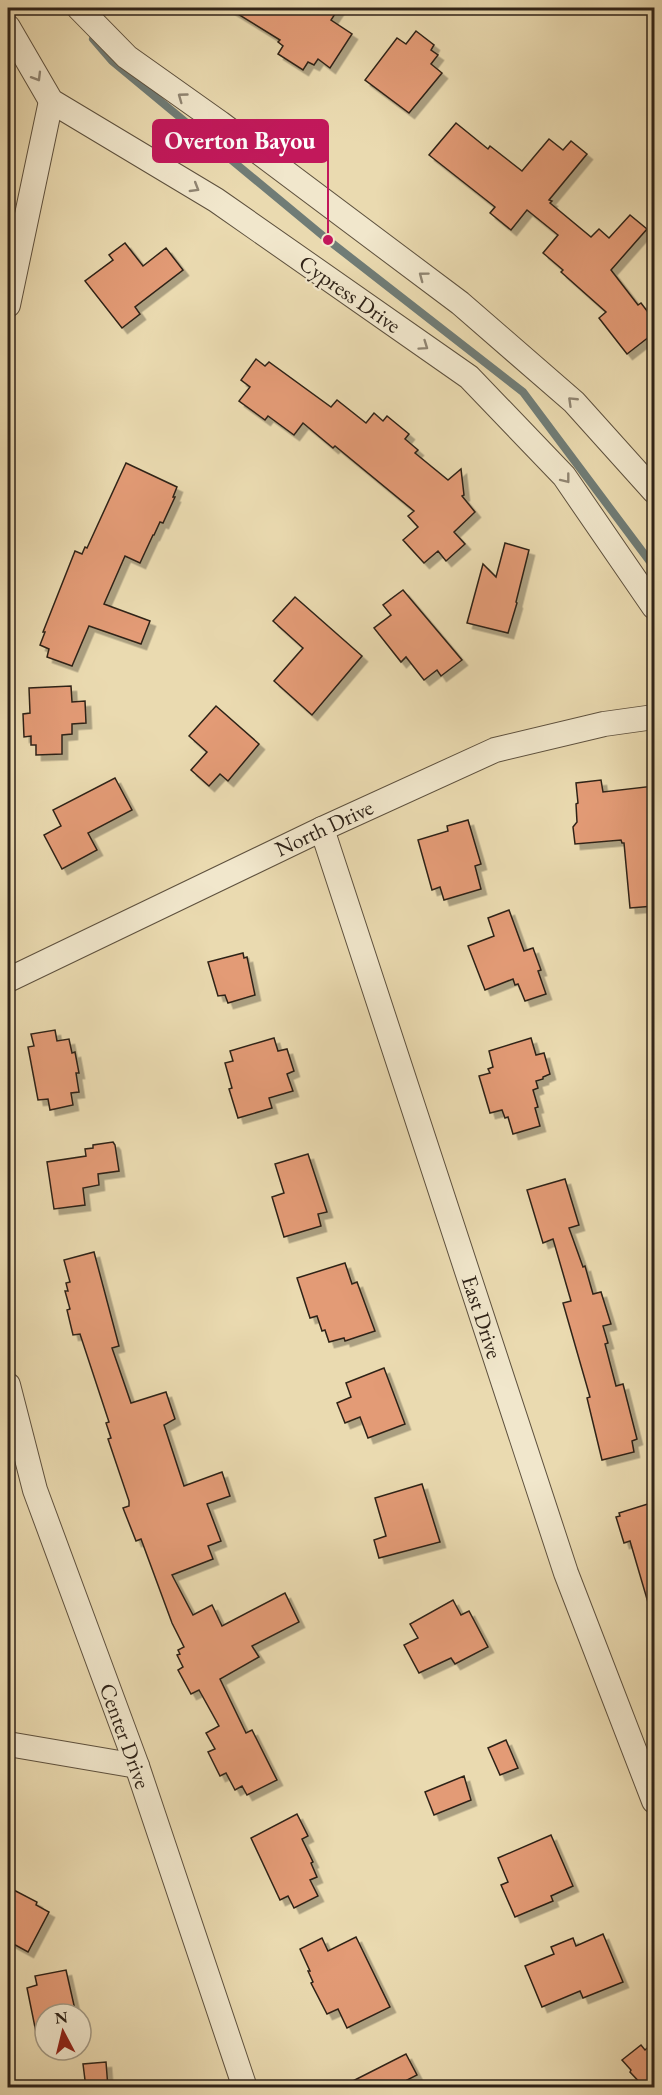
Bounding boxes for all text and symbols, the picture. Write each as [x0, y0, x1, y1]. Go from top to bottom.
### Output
one-way arrow [30, 71, 42, 81]
one-way arrow [178, 93, 189, 104]
callout: Overton Bayou [153, 120, 328, 162]
text: Overton Bayou [164, 125, 316, 157]
one-way arrow [189, 180, 199, 192]
street label: Cypress Drive [293, 248, 407, 340]
one-way arrow [419, 272, 430, 283]
one-way arrow [418, 339, 429, 350]
one-way arrow [569, 397, 579, 408]
one-way arrow [558, 473, 569, 484]
street label: North Drive [270, 792, 378, 863]
street label: East Drive [455, 1272, 509, 1363]
street label: Center Drive [93, 1679, 158, 1793]
north arrow [33, 2002, 93, 2062]
text: N [54, 2006, 69, 2029]

